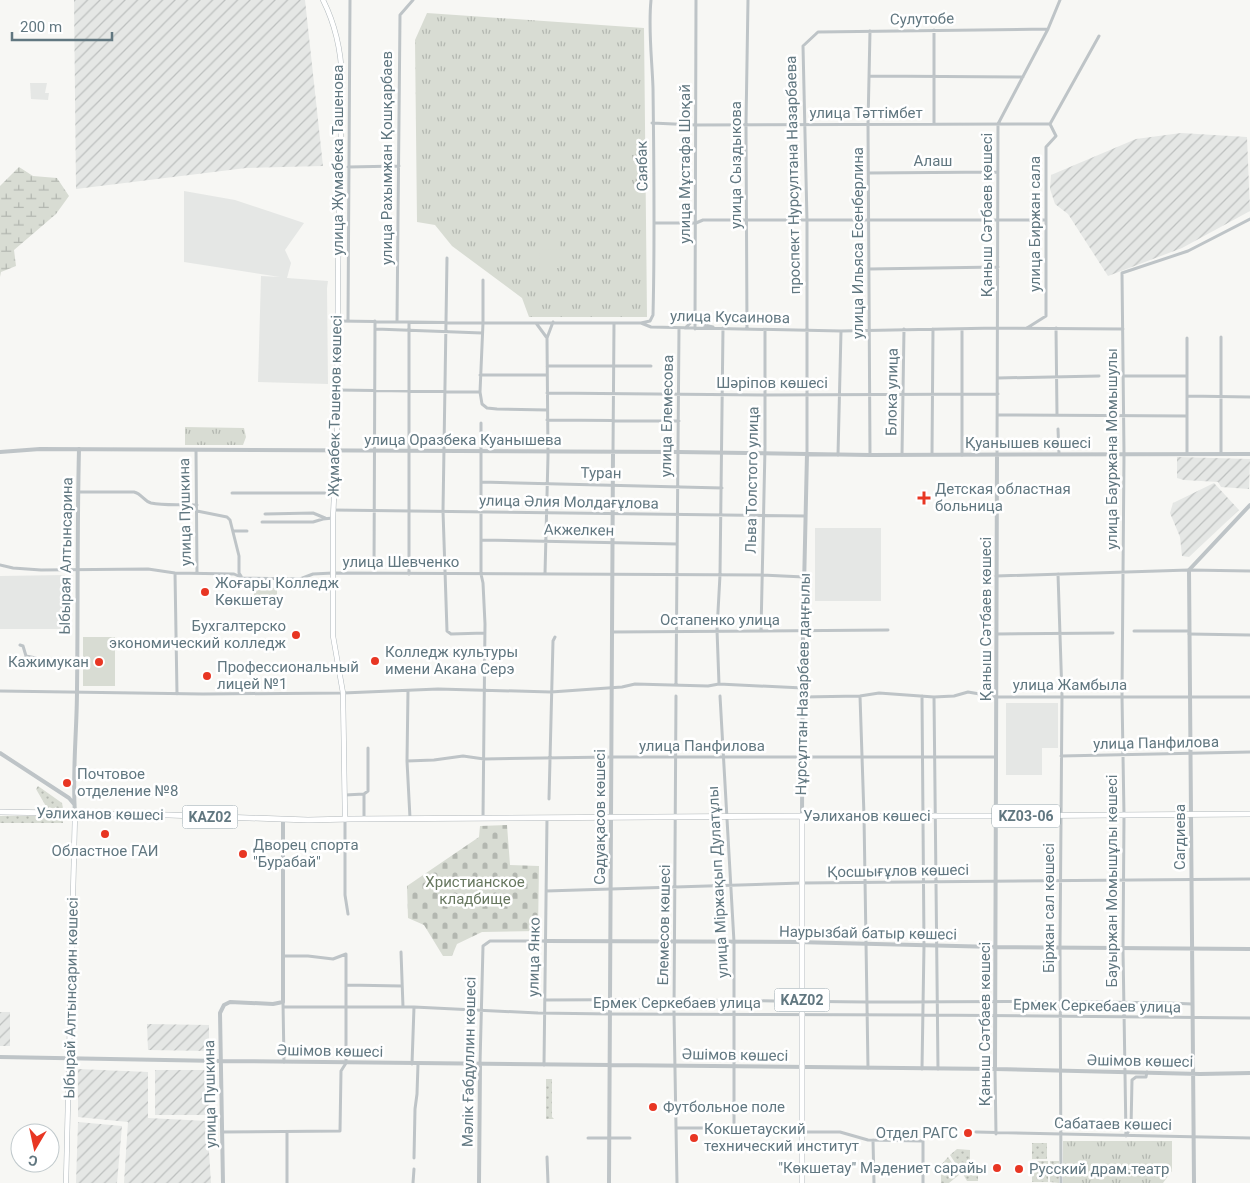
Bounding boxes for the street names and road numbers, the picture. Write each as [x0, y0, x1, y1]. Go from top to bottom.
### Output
street label: Сулутобе [890, 9, 954, 29]
street label: улица Рахымжан Қошқарбаев [378, 51, 396, 265]
street label: проспект Нурсултана Назарбаева [782, 56, 804, 294]
street label: улица Жумабека Ташенова [329, 65, 347, 255]
street label: улица Мұстафа Шоқай [676, 84, 694, 244]
street label: улица Сыздыкова [727, 101, 745, 229]
street label: улица Тәттімбет [809, 104, 923, 122]
street label: Қаныш Сәтбаев көшесі [978, 133, 996, 297]
street label: Саябак [633, 140, 651, 192]
street label: улица Ильяса Есенберлина [849, 147, 867, 339]
street label: Алаш [914, 152, 952, 170]
street label: улица Биржан сала [1026, 156, 1044, 292]
street label: улица Кусаинова [670, 307, 790, 327]
street label: Жұмабек Тәшенов көшесі [324, 315, 346, 497]
street label: Блока улица [882, 348, 902, 436]
street label: улица Бауржана Момышулы [1103, 348, 1121, 550]
street label: улица Елемесова [657, 355, 677, 477]
street label: Шәріпов көшесі [716, 374, 828, 392]
street label: Льва Толстого улица [742, 406, 762, 554]
street label: улица Оразбека Куанышева [364, 431, 562, 449]
street label: Қуанышев көшесі [965, 434, 1091, 452]
street label: улица Пушкина [175, 458, 195, 566]
street label: Туран [580, 464, 622, 482]
street label: Ыбырая Алтынсарина [56, 477, 76, 635]
street label: улица Әлия Молдағұлова [479, 491, 659, 513]
street label: Акжелкен [544, 520, 614, 540]
street label: Қаныш Сәтбаев көшесі [977, 537, 995, 701]
street label: улица Шевченко [343, 553, 459, 571]
street label: Нұрсұлтан Назарбаев даңғылы [792, 573, 814, 795]
street label: Остапенко улица [660, 611, 780, 629]
street label: улица Жамбыла [1013, 676, 1127, 694]
street label: улица Панфилова [1093, 733, 1219, 753]
street label: улица Панфилова [639, 737, 765, 755]
street label: Сәдуақасов көшесі [591, 749, 609, 885]
street label: Бауыржан Момышұлы көшесі [1103, 775, 1121, 987]
street label: улица Міржақып Дулатұлы [704, 785, 732, 979]
street label: Уәлиханов көшесі [36, 804, 164, 824]
road number: KZ03-06 [992, 804, 1060, 828]
street label: Сагдиева [1171, 804, 1189, 870]
road number: KАZ02 [182, 806, 238, 829]
street label: Уәлиханов көшесі [803, 807, 931, 825]
street label: Біржан сал көшесі [1040, 843, 1058, 973]
street label: Қосшығұлов көшесі [827, 861, 969, 881]
street label: Елемесов көшесі [654, 864, 674, 986]
street label: Ыбырай Алтынсарин көшесі [60, 897, 82, 1099]
street label: улица Янко [524, 917, 544, 997]
street label: Наурызбай батыр көшесі [779, 922, 957, 944]
street label: Қаныш Сәтбаев көшесі [976, 942, 994, 1106]
street label: Мәлік Ғабдуллин көшесі [459, 977, 479, 1147]
road number: KАZ02 [774, 988, 830, 1012]
street label: Ермек Серкебаев улица [593, 994, 761, 1012]
street label: Ермек Серкебаев улица [1013, 996, 1181, 1016]
street label: улица Пушкина [200, 1040, 220, 1148]
street label: Әшімов көшесі [277, 1041, 383, 1061]
street label: Әшімов көшесі [682, 1045, 788, 1065]
street label: Әшімов көшесі [1087, 1051, 1193, 1071]
street label: Сабатаев көшесі [1054, 1114, 1172, 1134]

